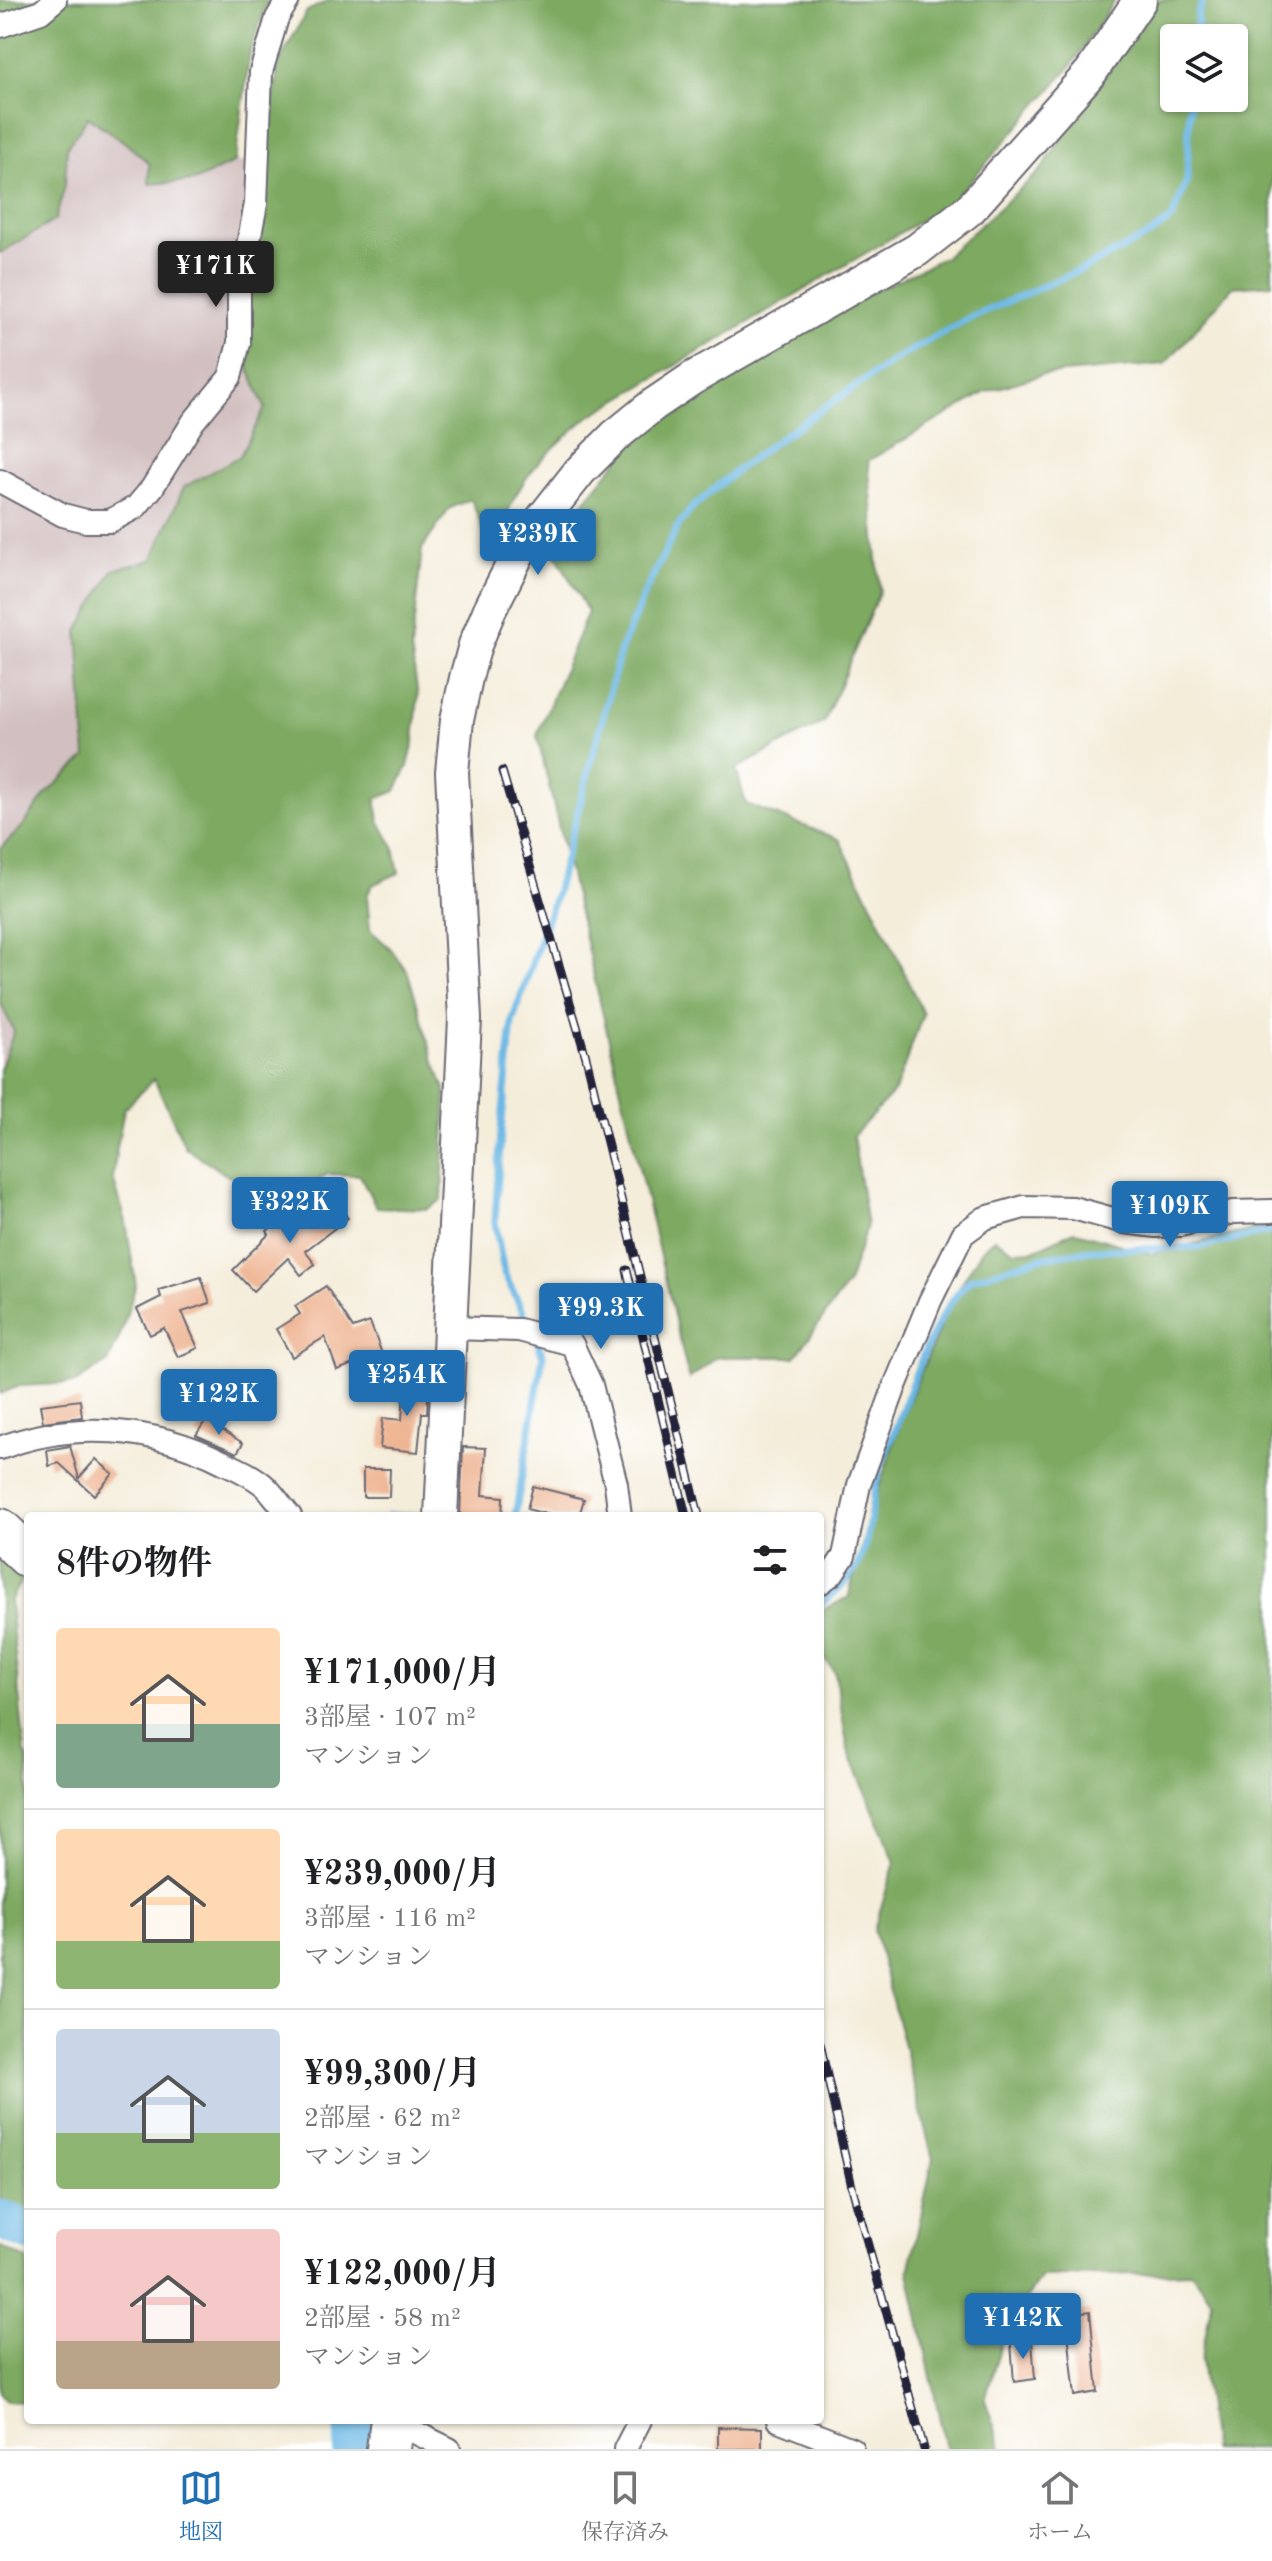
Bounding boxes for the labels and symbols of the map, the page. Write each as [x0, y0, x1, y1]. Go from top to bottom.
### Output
pin: ¥171K [160, 241, 272, 309]
pin: ¥239K [482, 509, 594, 577]
pin: ¥322K [234, 1177, 346, 1245]
pin: ¥109K [1114, 1181, 1226, 1249]
pin: ¥99.3K [536, 1283, 666, 1351]
pin: ¥254K [351, 1350, 463, 1418]
pin: ¥122K [163, 1369, 275, 1437]
pin: ¥142K [967, 2293, 1079, 2361]

